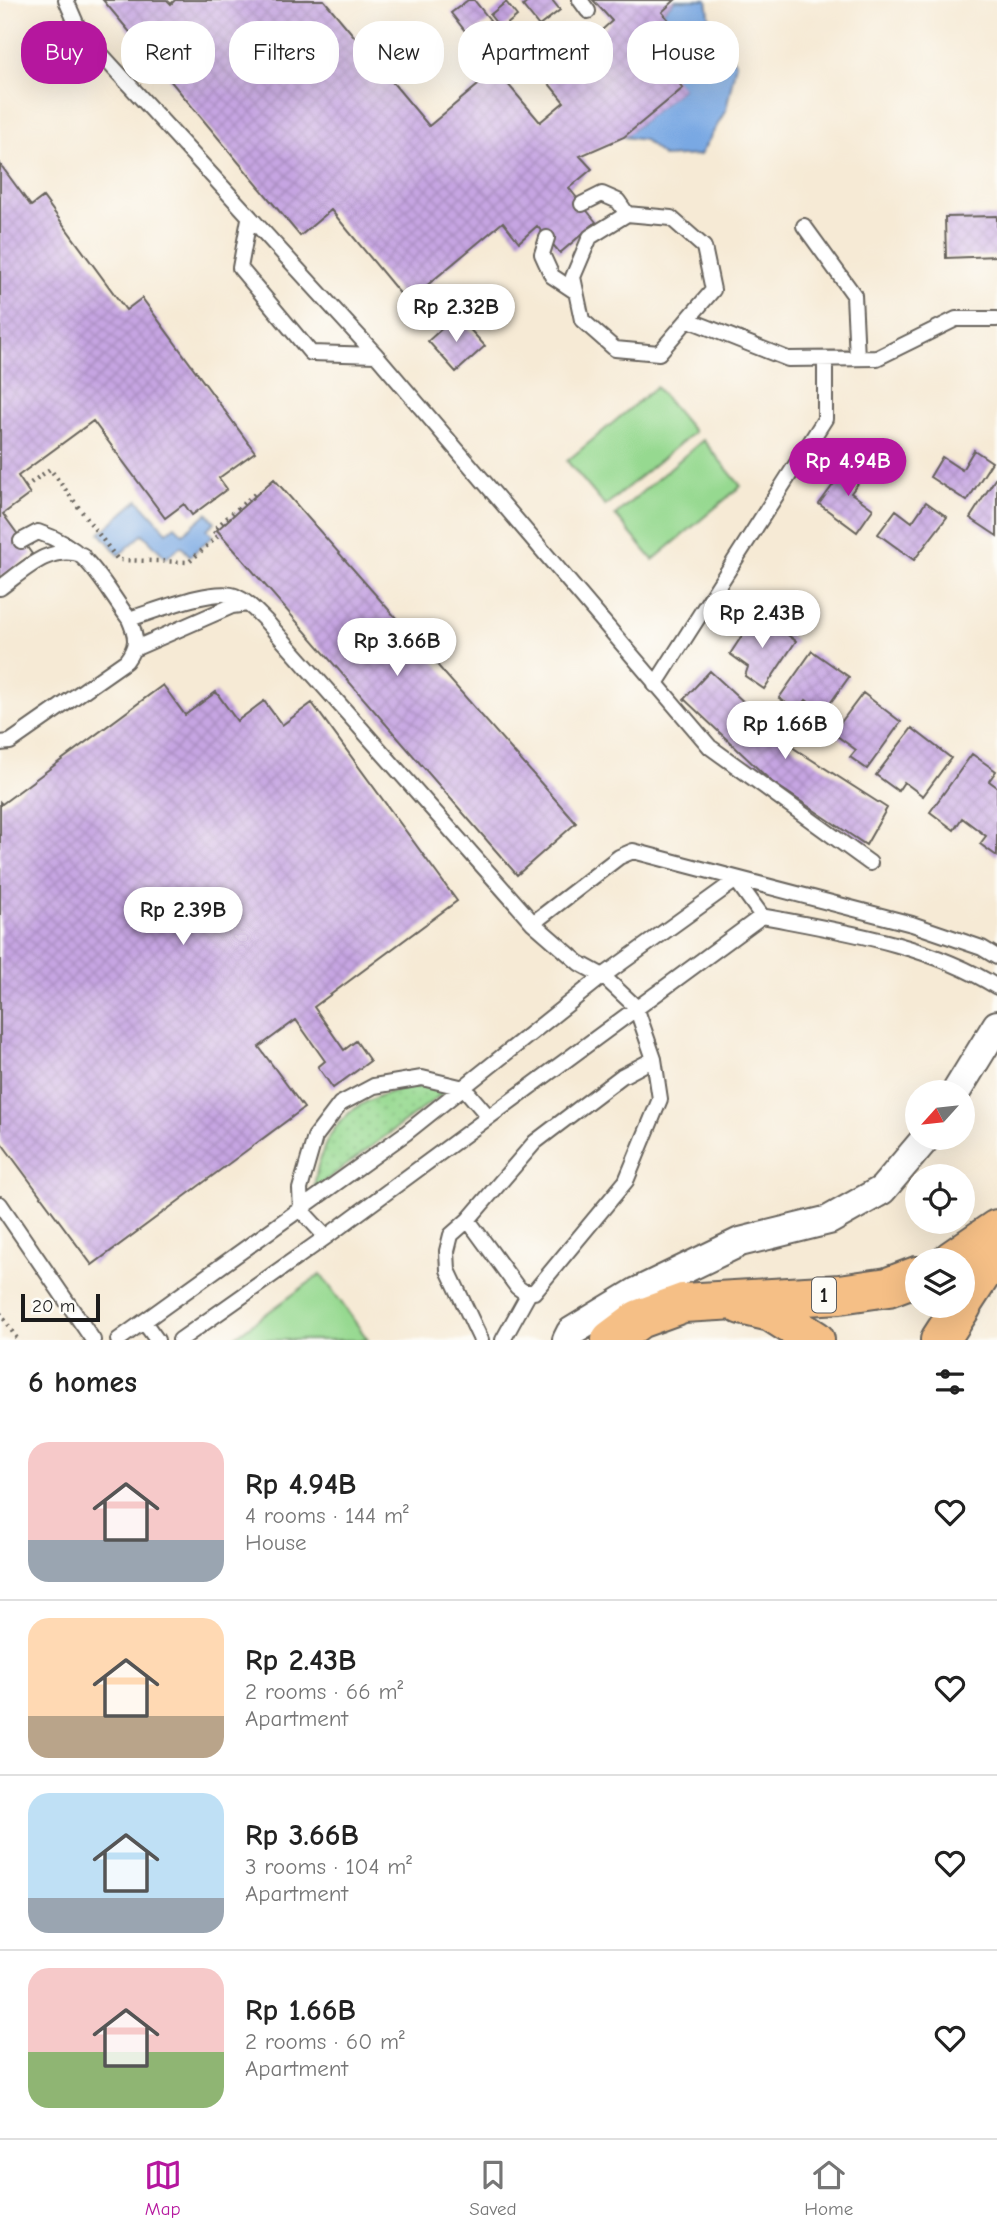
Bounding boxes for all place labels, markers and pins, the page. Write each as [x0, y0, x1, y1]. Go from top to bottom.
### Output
pin: Rp 2.32B [384, 284, 528, 344]
pin: Rp 4.94B [776, 438, 920, 498]
pin: Rp 2.43B [690, 590, 834, 650]
pin: Rp 3.66B [325, 618, 469, 678]
pin: Rp 1.66B [713, 702, 857, 761]
pin: Rp 2.39B [111, 888, 255, 947]

